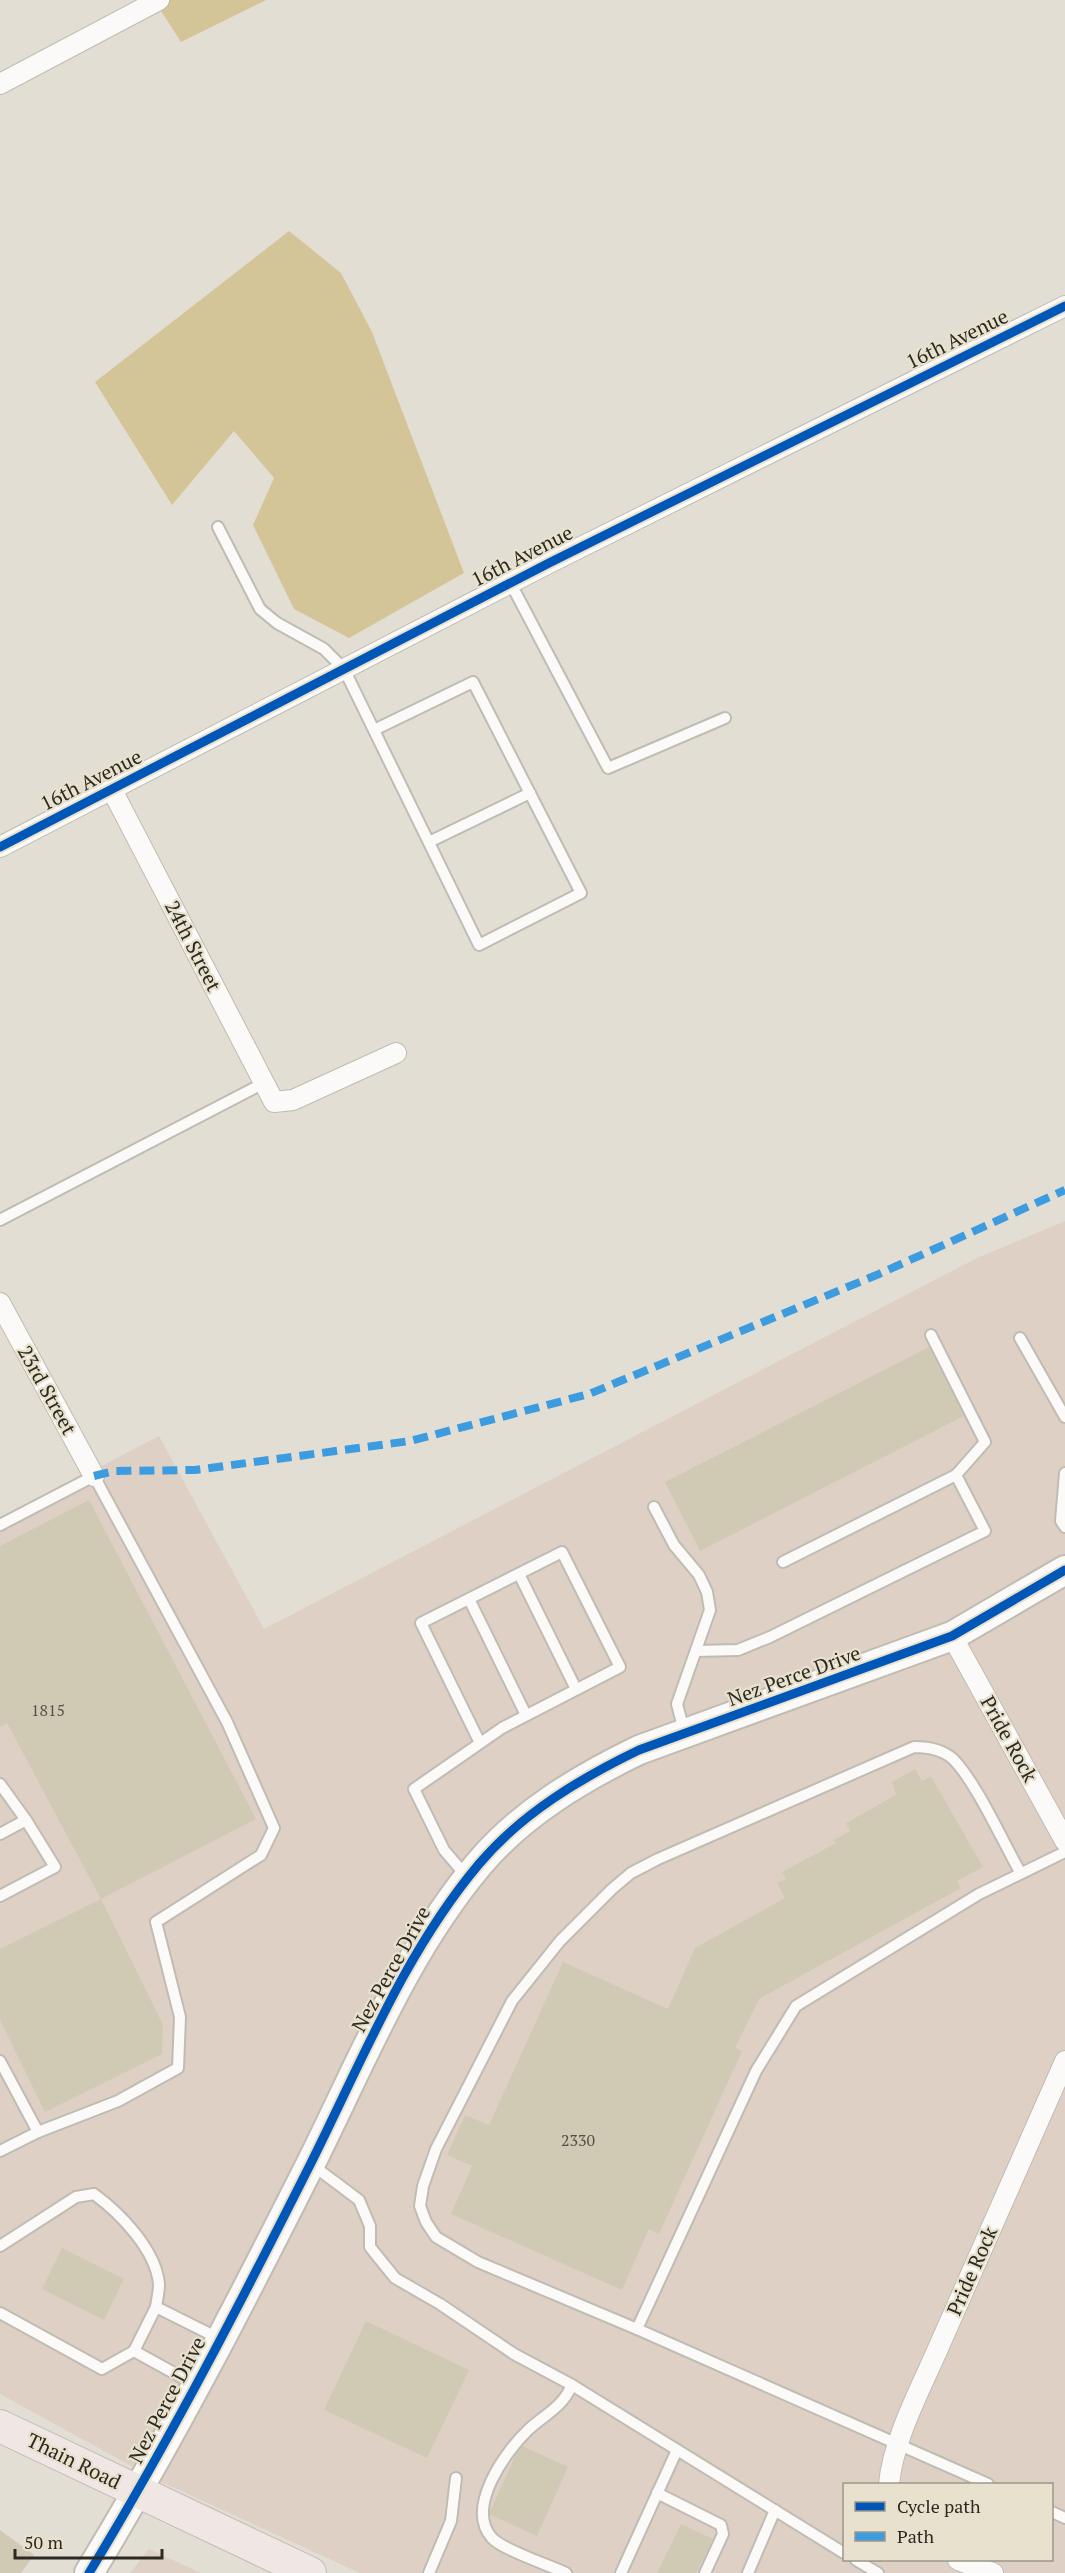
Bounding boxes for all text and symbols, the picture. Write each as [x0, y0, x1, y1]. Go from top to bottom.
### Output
street label: 16th Avenue [901, 302, 1012, 375]
street label: 16th Avenue [466, 518, 577, 593]
street label: 16th Avenue [35, 742, 146, 817]
street label: 24th Street [159, 896, 228, 996]
street label: 23rd Street [12, 1340, 83, 1440]
street label: Nez Perce Drive [724, 1639, 864, 1712]
street label: Pride Rock [975, 1691, 1045, 1787]
house number: 1815 [31, 1699, 65, 1721]
street label: Nez Perce Drive [345, 1901, 436, 2036]
house number: 2330 [561, 2129, 595, 2151]
street label: Pride Rock [940, 2221, 1003, 2320]
street label: Nez Perce Drive [122, 2332, 211, 2468]
street label: Thain Road [23, 2426, 126, 2495]
legend [843, 2483, 1053, 2561]
text: Cycle path [897, 2494, 981, 2518]
scale bar [15, 2522, 162, 2560]
text: Path [897, 2524, 934, 2548]
text: 50 m [24, 2530, 64, 2554]

